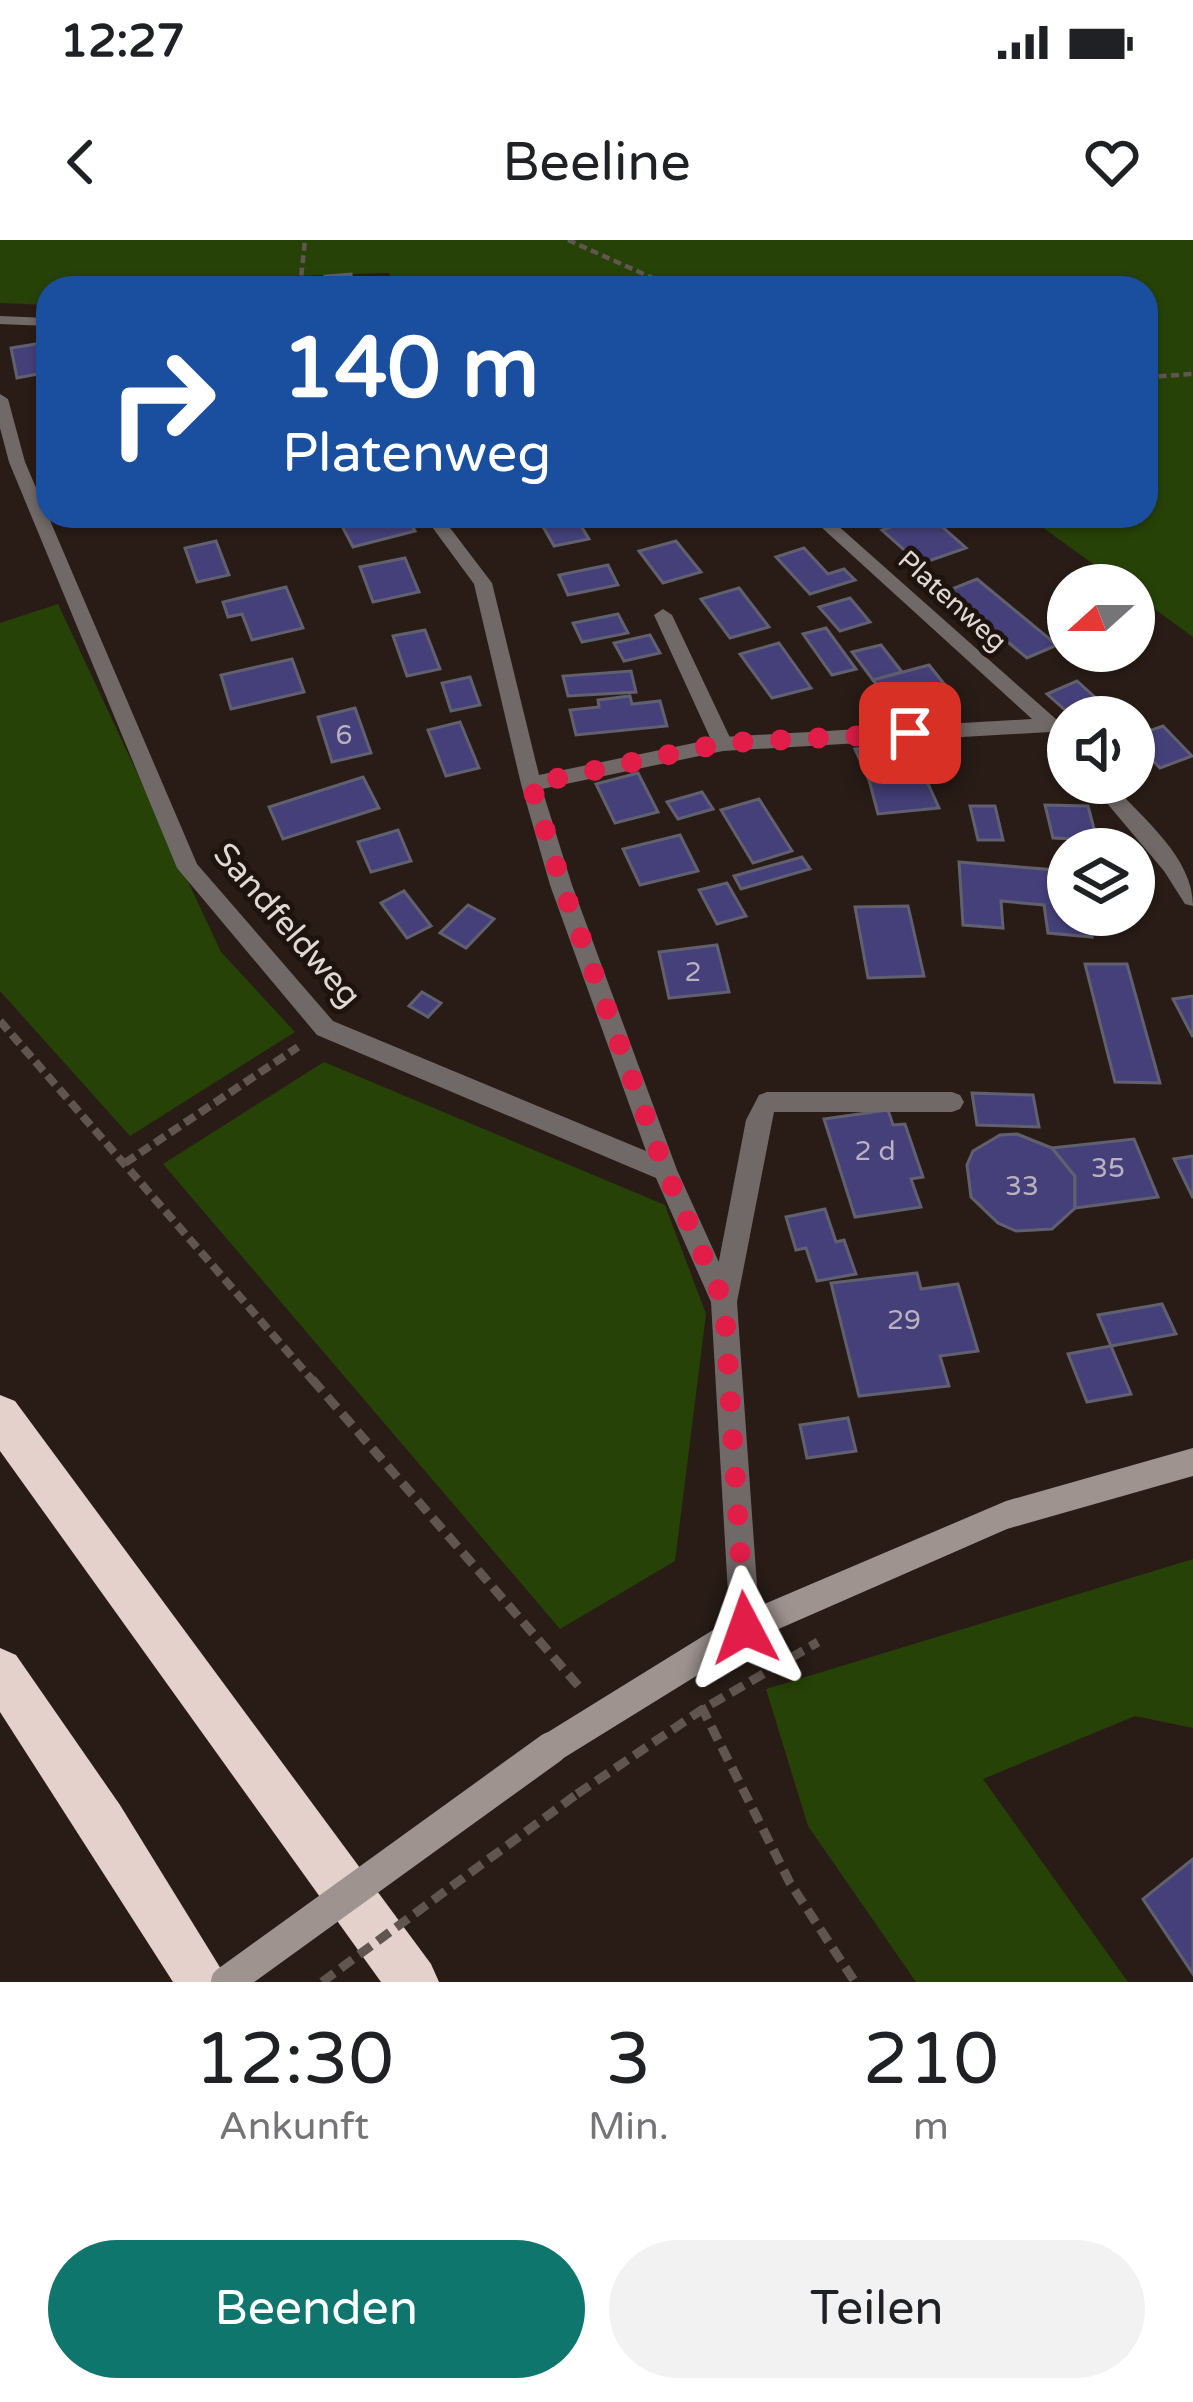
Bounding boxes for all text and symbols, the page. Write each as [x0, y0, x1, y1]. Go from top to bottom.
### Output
text: 12:27 [60, 15, 185, 69]
icon: back [48, 129, 114, 195]
icon: heart [1079, 129, 1145, 195]
text: Beeline [502, 130, 691, 195]
text: 140 m [282, 319, 539, 420]
icon: right [84, 324, 240, 480]
text: Platenweg [282, 421, 551, 486]
street label: Platenweg [891, 544, 1013, 658]
north arrow [1047, 564, 1155, 672]
map controls [1047, 564, 1155, 936]
pin [859, 682, 961, 784]
button: sound [1047, 696, 1155, 804]
icon: arrive [877, 700, 943, 766]
house number: 6 [336, 719, 352, 752]
button: layers [1047, 828, 1155, 936]
street label: Sandfeldweg [205, 835, 369, 1015]
house number: 2 [685, 956, 701, 989]
house number: 2 d [854, 1135, 896, 1168]
house number: 35 [1091, 1152, 1125, 1185]
house number: 33 [1005, 1170, 1039, 1203]
house number: 29 [887, 1304, 921, 1337]
position arrow [682, 1565, 808, 1691]
text: 12:30 [194, 2017, 394, 2104]
text: 3 [606, 2017, 651, 2104]
text: 210 [863, 2017, 999, 2104]
text: Ankunft [219, 2103, 369, 2150]
text: Min. [588, 2103, 669, 2150]
text: m [913, 2103, 949, 2150]
button: Beenden [48, 2240, 585, 2378]
button: Teilen [609, 2240, 1145, 2378]

